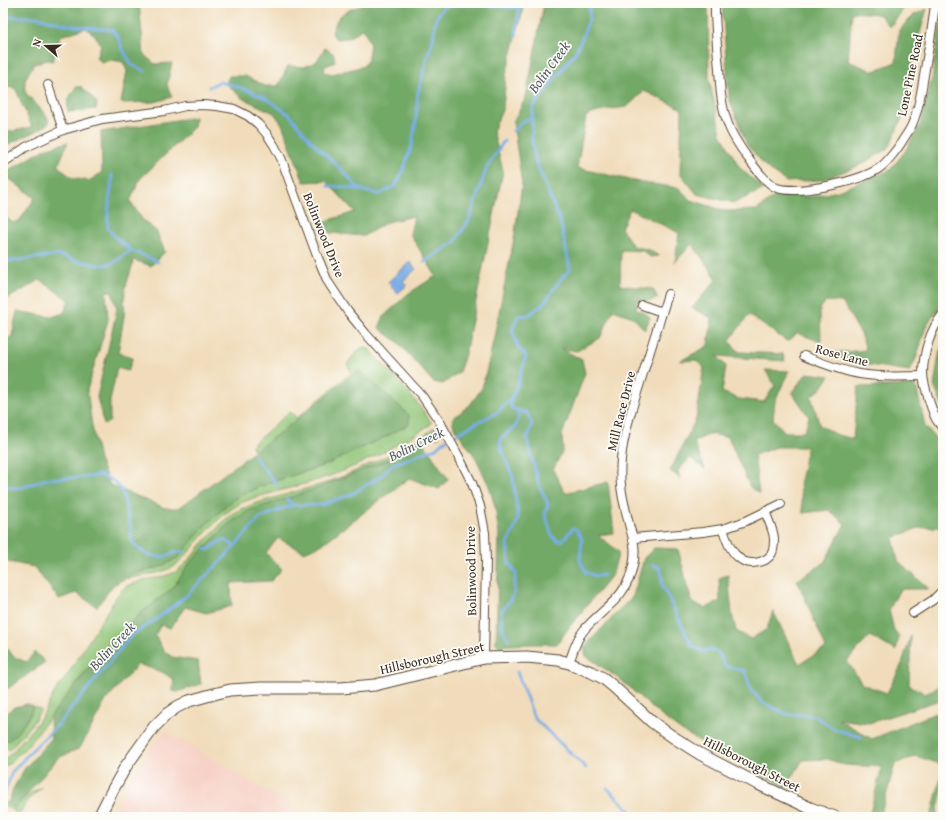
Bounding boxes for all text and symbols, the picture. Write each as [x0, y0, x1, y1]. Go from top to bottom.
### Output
north arrow [26, 26, 66, 66]
street label: Lone Pine Road [892, 32, 928, 118]
text: N [28, 36, 46, 49]
water label: Bolin Creek [523, 37, 575, 98]
street label: Bolinwood Drive [298, 190, 350, 280]
street label: Rose Lane [813, 339, 871, 371]
street label: Mill Race Drive [602, 369, 640, 453]
water label: Bolin Creek [384, 422, 448, 466]
street label: Bolinwood Drive [461, 526, 481, 616]
water label: Bolin Creek [84, 617, 140, 675]
street label: Hillsborough Street [378, 637, 486, 679]
street label: Hillsborough Street [700, 731, 804, 797]

